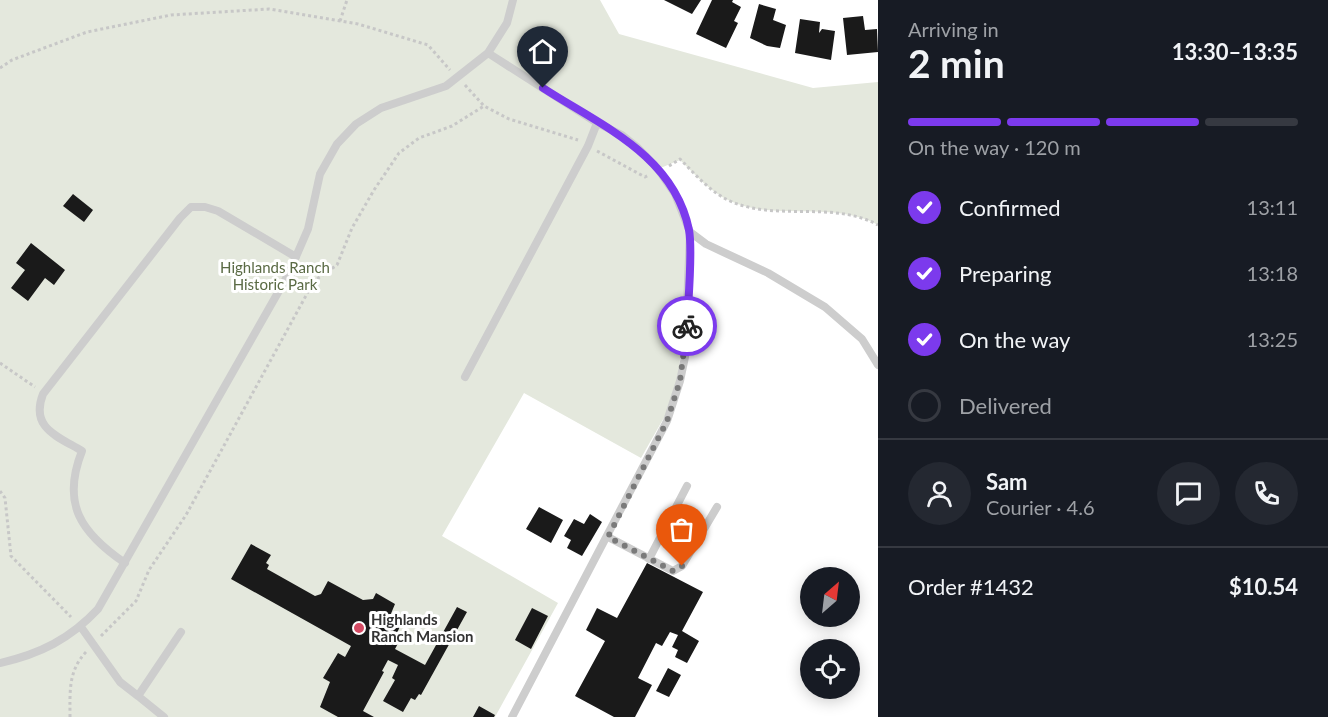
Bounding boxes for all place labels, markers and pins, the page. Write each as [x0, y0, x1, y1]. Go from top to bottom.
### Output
pin [517, 26, 568, 88]
pin [656, 504, 707, 566]
place label: Highlands Ranch Mansion [371, 610, 473, 645]
marker: Highlands Ranch Mansion [352, 621, 366, 635]

